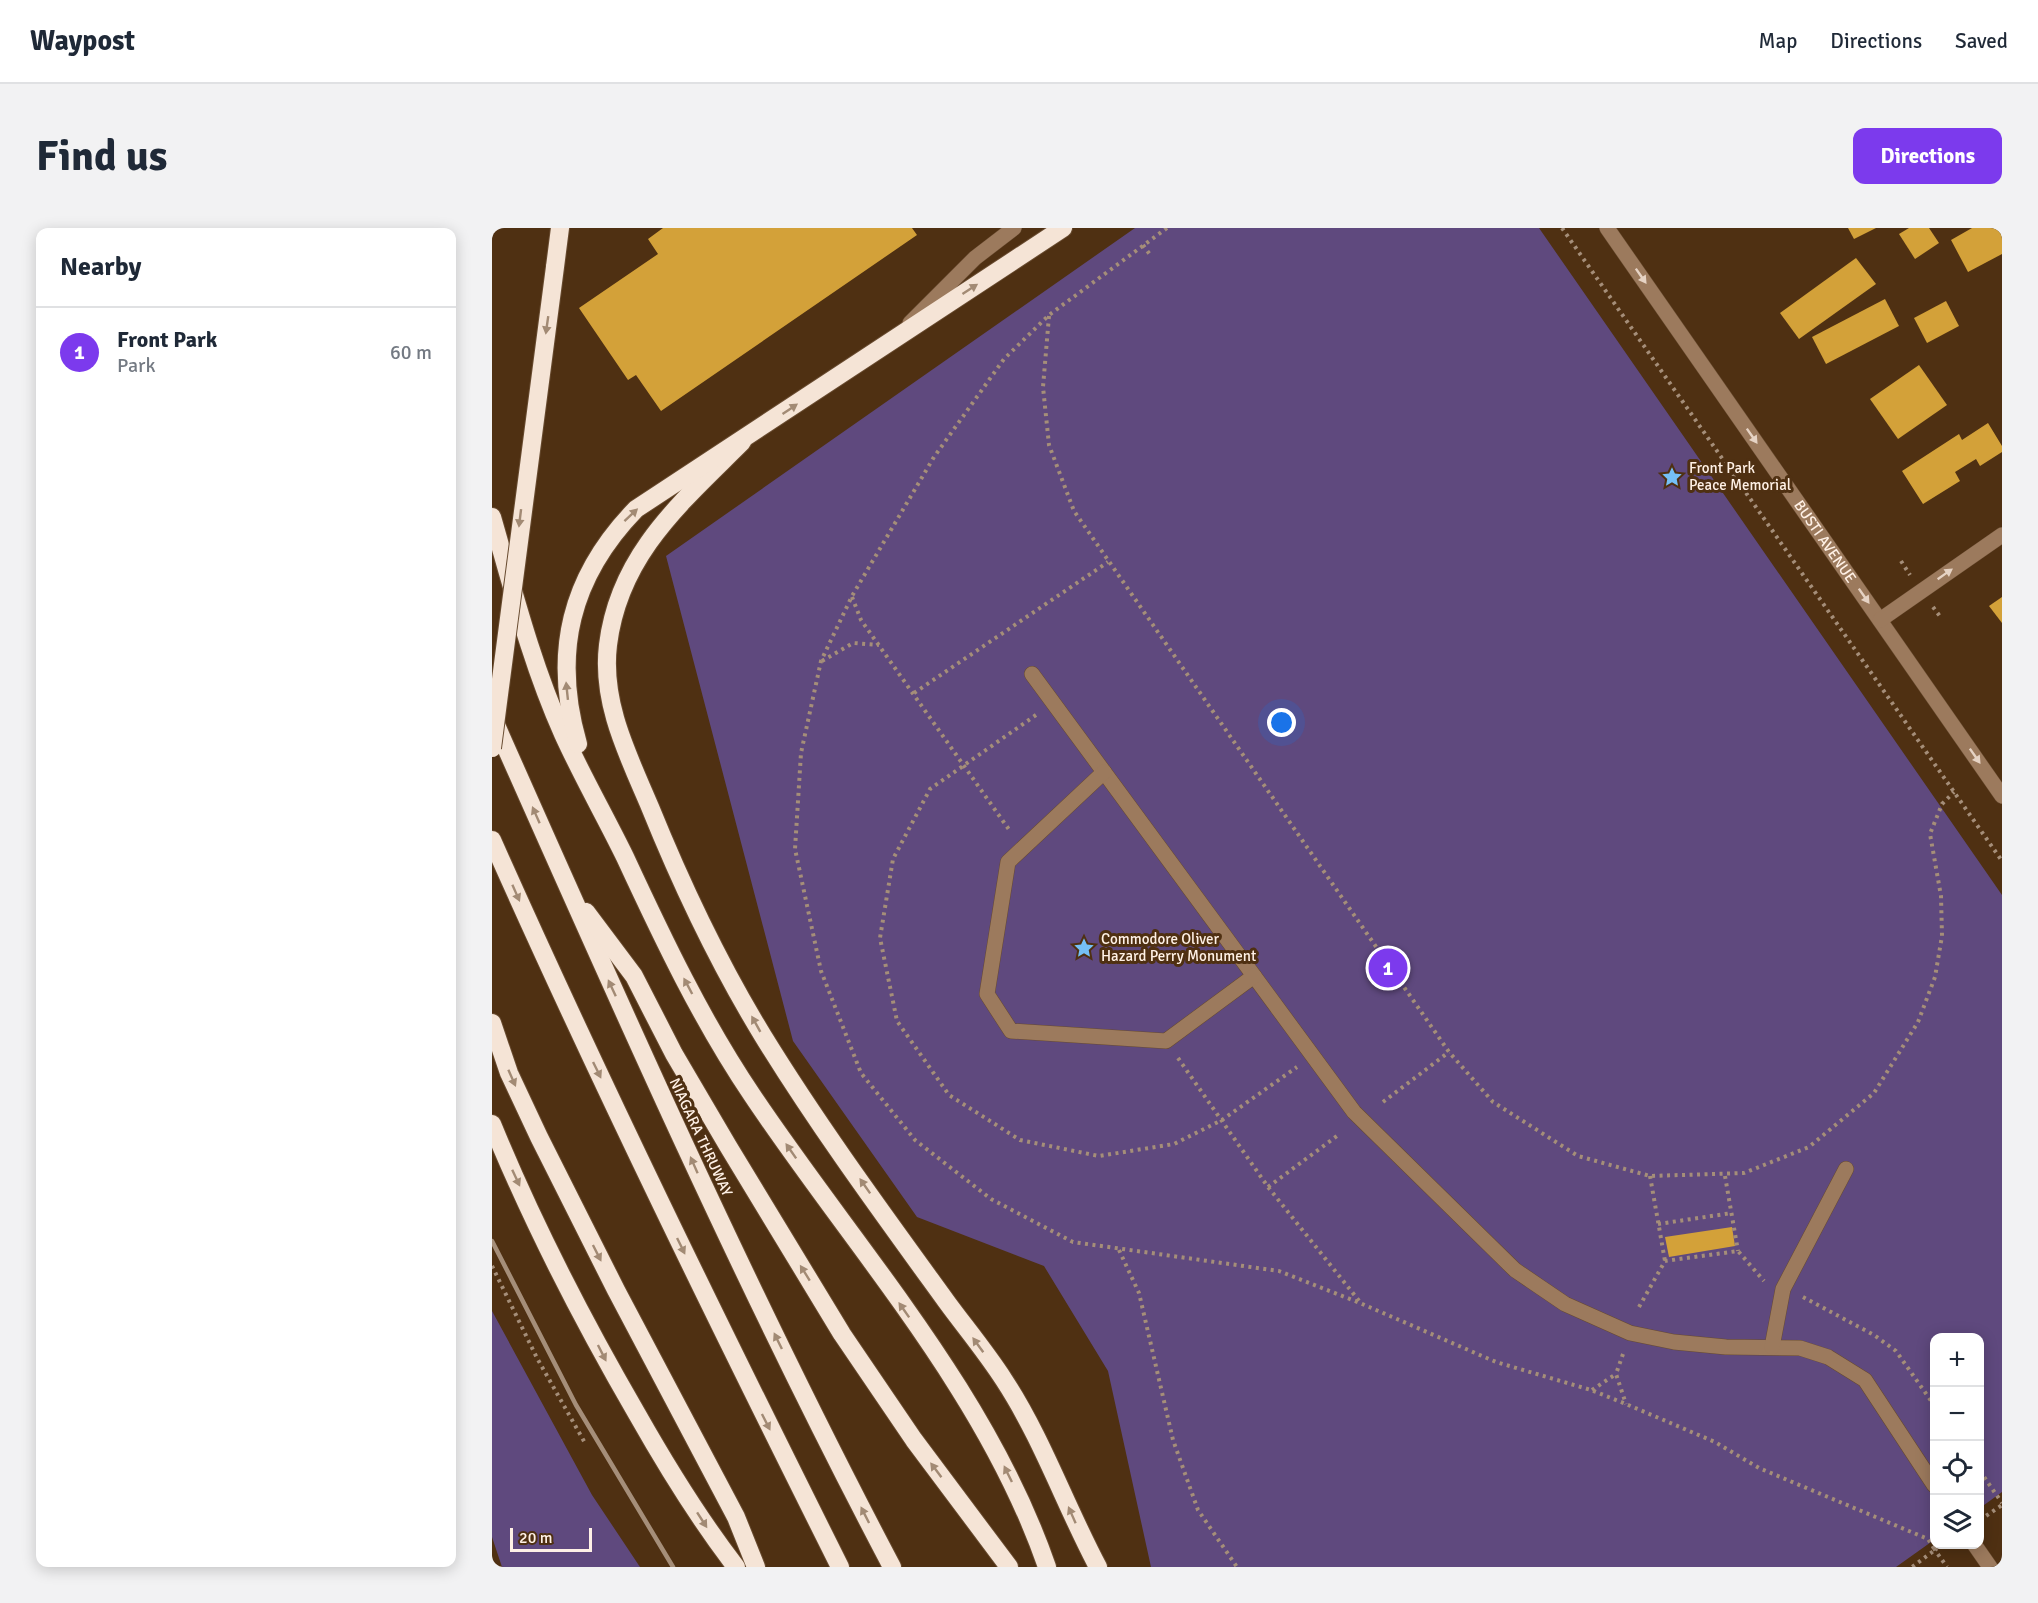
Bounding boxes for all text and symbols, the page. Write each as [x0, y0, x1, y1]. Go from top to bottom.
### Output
text: Waypost [30, 24, 135, 58]
text: Map [1759, 28, 1797, 54]
text: Directions [1830, 28, 1922, 54]
text: Saved [1955, 28, 2008, 54]
button: Directions [1853, 128, 2002, 184]
text: Find us [36, 131, 167, 182]
text: Nearby [60, 251, 141, 283]
one-way arrow [1635, 268, 1646, 284]
one-way arrow [962, 283, 978, 294]
one-way arrow [542, 316, 551, 335]
text: Front Park [117, 326, 217, 353]
text: 1 [74, 340, 85, 365]
text: 60 m [390, 340, 432, 365]
text: Park [117, 353, 155, 378]
one-way arrow [782, 403, 798, 415]
one-way arrow [1746, 428, 1757, 444]
place label: Front Park Peace Memorial [1689, 459, 1791, 494]
place icon: Front Park Peace Memorial [1660, 465, 1684, 489]
street label: BUSTI AVENUE [1790, 497, 1860, 586]
one-way arrow [624, 508, 639, 522]
one-way arrow [516, 509, 525, 528]
one-way arrow [1937, 568, 1953, 580]
one-way arrow [1858, 588, 1870, 604]
one-way arrow [562, 682, 572, 701]
your location [1267, 708, 1296, 737]
one-way arrow [1969, 748, 1981, 764]
one-way arrow [531, 806, 541, 824]
one-way arrow [511, 885, 520, 902]
place label: Commodore Oliver Hazard Perry Monument [1101, 930, 1256, 965]
place icon: Commodore Oliver Hazard Perry Monument [1072, 936, 1096, 960]
pin: 1 [1368, 946, 1408, 990]
one-way arrow [683, 977, 693, 994]
one-way arrow [608, 979, 617, 996]
one-way arrow [751, 1015, 761, 1032]
one-way arrow [593, 1062, 602, 1079]
one-way arrow [507, 1069, 517, 1087]
street label: NIAGARA THRUWAY [666, 1075, 736, 1199]
one-way arrow [785, 1143, 797, 1159]
one-way arrow [689, 1155, 699, 1173]
one-way arrow [511, 1169, 521, 1187]
one-way arrow [859, 1178, 871, 1194]
one-way arrow [677, 1238, 686, 1255]
one-way arrow [592, 1244, 602, 1262]
one-way arrow [799, 1265, 810, 1281]
one-way arrow [898, 1302, 910, 1318]
one-way arrow [773, 1332, 783, 1349]
map controls [1930, 1333, 1984, 1549]
button: + [1930, 1333, 1984, 1387]
one-way arrow [972, 1337, 984, 1353]
one-way arrow [597, 1345, 607, 1362]
button: − [1930, 1387, 1984, 1441]
one-way arrow [762, 1413, 771, 1430]
button: locate [1930, 1441, 1984, 1495]
one-way arrow [930, 1462, 943, 1478]
one-way arrow [1004, 1466, 1013, 1483]
button: layers [1930, 1495, 1984, 1549]
one-way arrow [1067, 1505, 1077, 1523]
one-way arrow [860, 1507, 870, 1524]
one-way arrow [697, 1512, 708, 1528]
scale bar [510, 1525, 592, 1552]
text: 20 m [519, 1528, 553, 1548]

